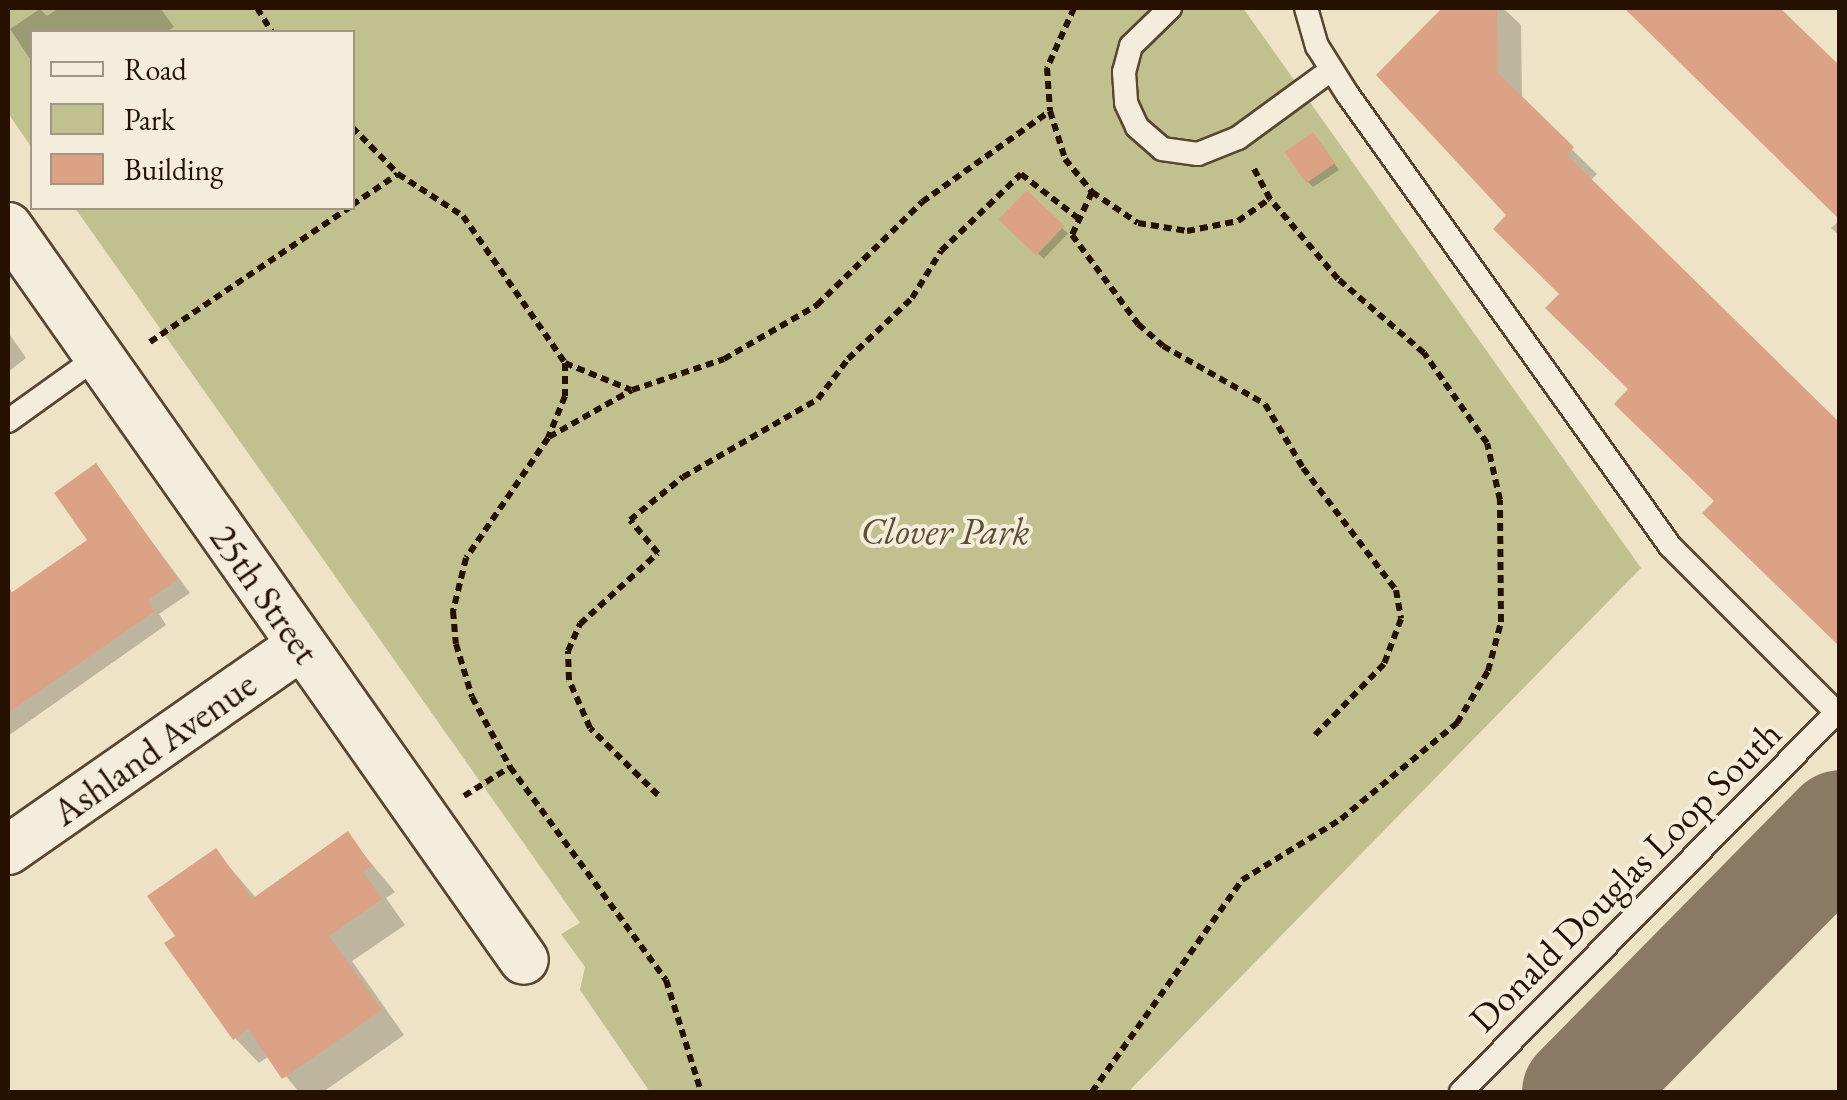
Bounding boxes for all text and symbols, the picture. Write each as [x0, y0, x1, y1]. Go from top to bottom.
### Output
legend [30, 30, 355, 210]
text: Road [124, 50, 187, 89]
text: Park [124, 100, 175, 139]
text: Building [124, 150, 223, 189]
park label: Clover Park [860, 508, 1030, 554]
street label: 25th Street [201, 516, 329, 672]
street label: Ashland Avenue [43, 661, 265, 835]
street label: Donald Douglas Loop South [1460, 711, 1790, 1041]

